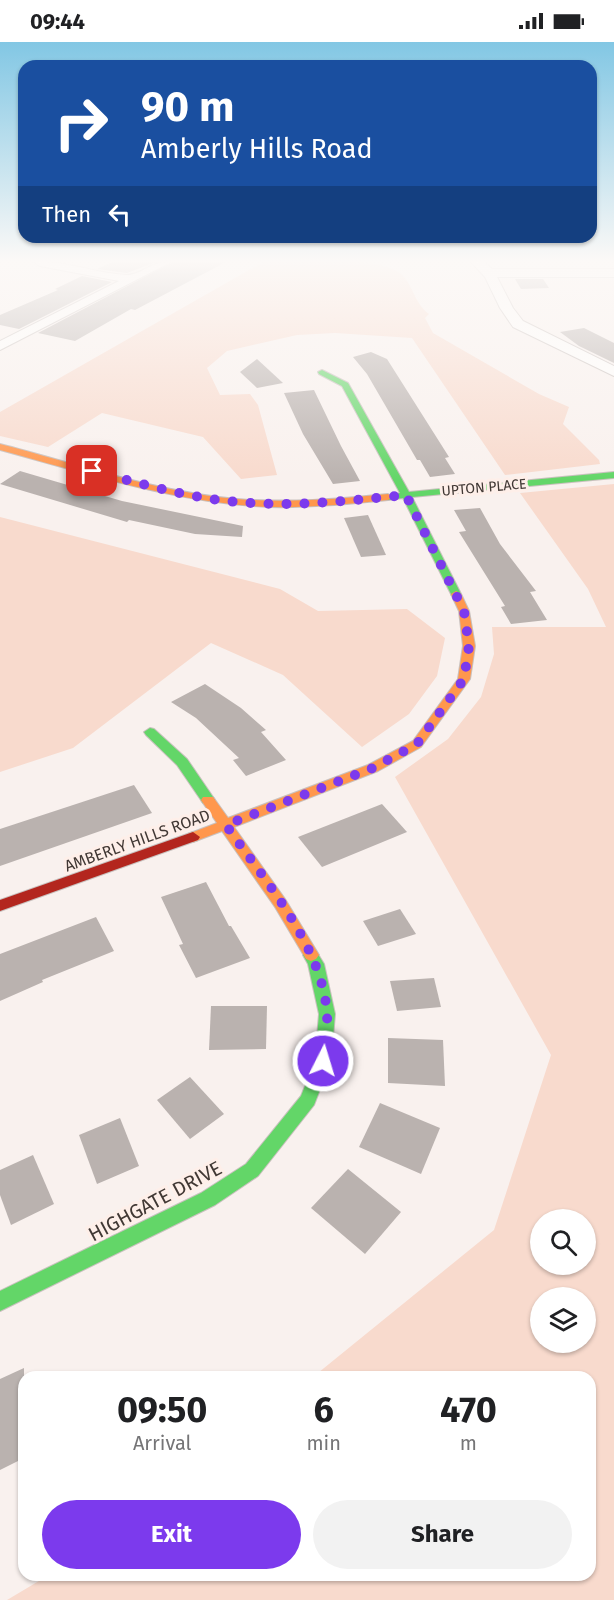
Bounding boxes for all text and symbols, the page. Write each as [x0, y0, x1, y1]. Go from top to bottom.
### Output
text: 09:44 [30, 8, 85, 35]
text: 90 m [141, 82, 235, 132]
icon: right [42, 84, 120, 162]
text: Amberly Hills Road [141, 133, 373, 165]
icon: left [103, 198, 136, 231]
text: Then [42, 201, 91, 228]
pin [66, 445, 117, 496]
icon: arrive [75, 454, 108, 487]
street label: UPTON PLACE [441, 475, 527, 500]
street label: AMBERLY HILLS ROAD [62, 805, 212, 876]
position arrow [291, 1029, 355, 1093]
street label: HIGHGATE DRIVE [84, 1156, 226, 1246]
map controls [530, 1209, 596, 1353]
button: search [530, 1209, 596, 1275]
button: layers [530, 1287, 596, 1353]
text: 09:50 [117, 1388, 207, 1432]
text: 6 [313, 1388, 334, 1432]
text: 470 [440, 1388, 497, 1432]
text: Arrival [133, 1431, 191, 1455]
text: min [306, 1431, 341, 1455]
text: m [460, 1431, 477, 1455]
button: Exit [42, 1500, 301, 1569]
button: Share [313, 1500, 572, 1569]

